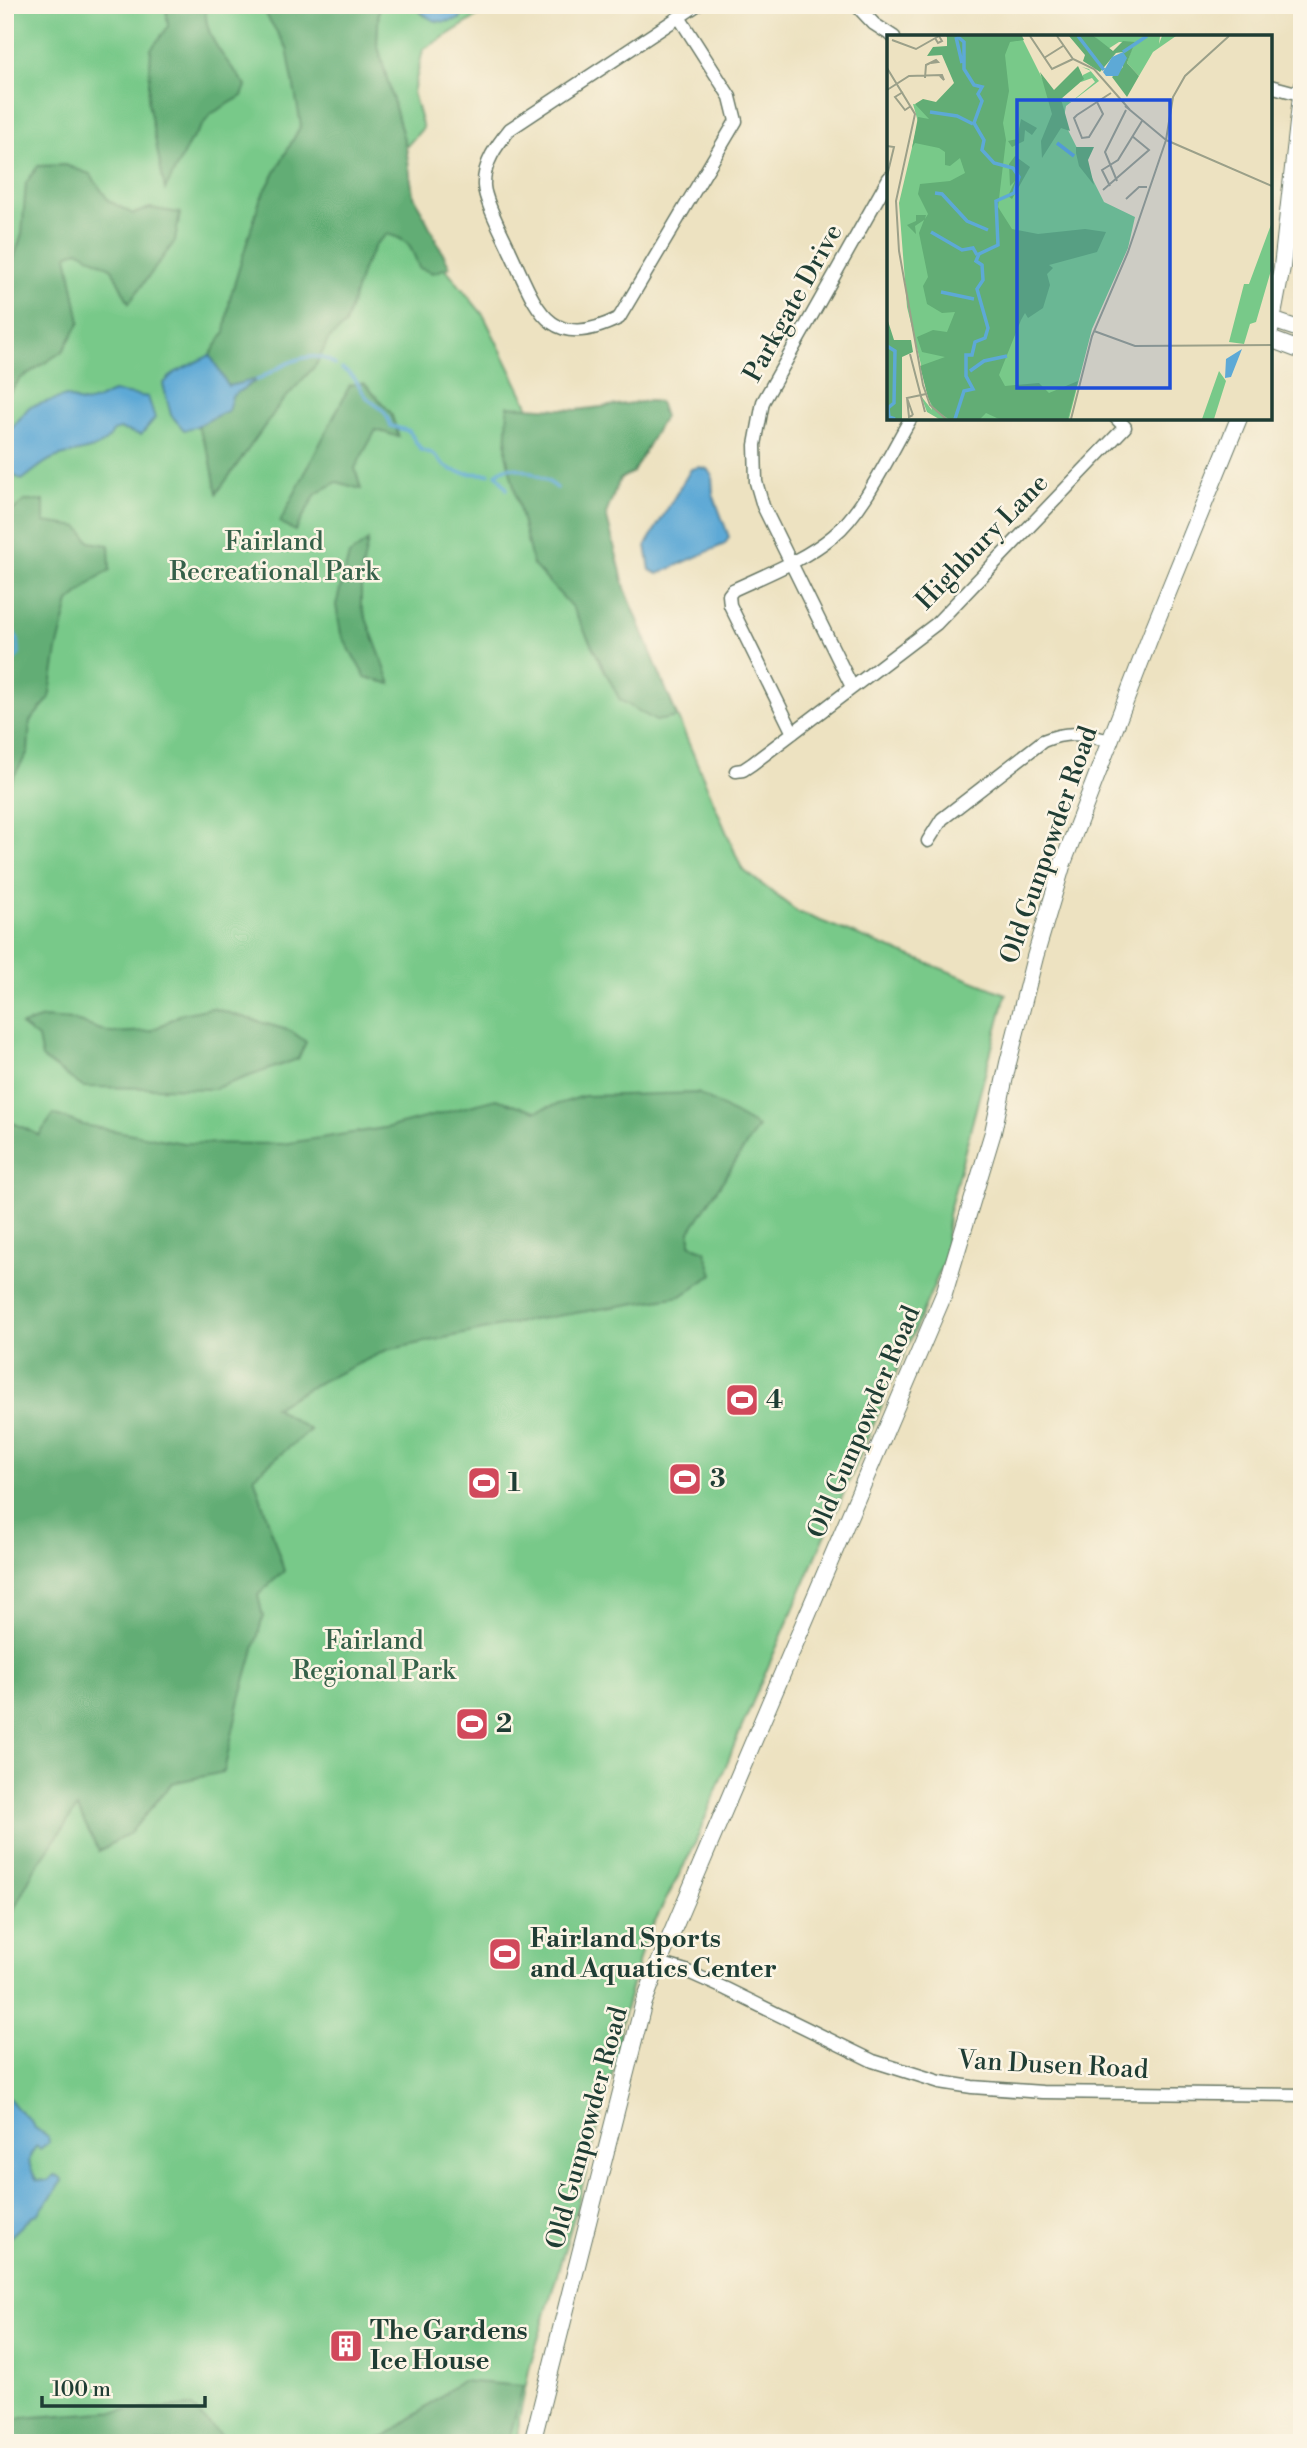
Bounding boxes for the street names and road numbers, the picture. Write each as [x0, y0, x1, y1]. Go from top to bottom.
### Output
street label: Parkgate Drive [736, 218, 850, 388]
street label: Highbury Lane [909, 467, 1055, 617]
street label: Old Gunpowder Road [993, 722, 1105, 968]
street label: Old Gunpowder Road [801, 1301, 928, 1543]
street label: Old Gunpowder Road [539, 2003, 635, 2253]
street label: Van Dusen Road [956, 2044, 1149, 2086]

